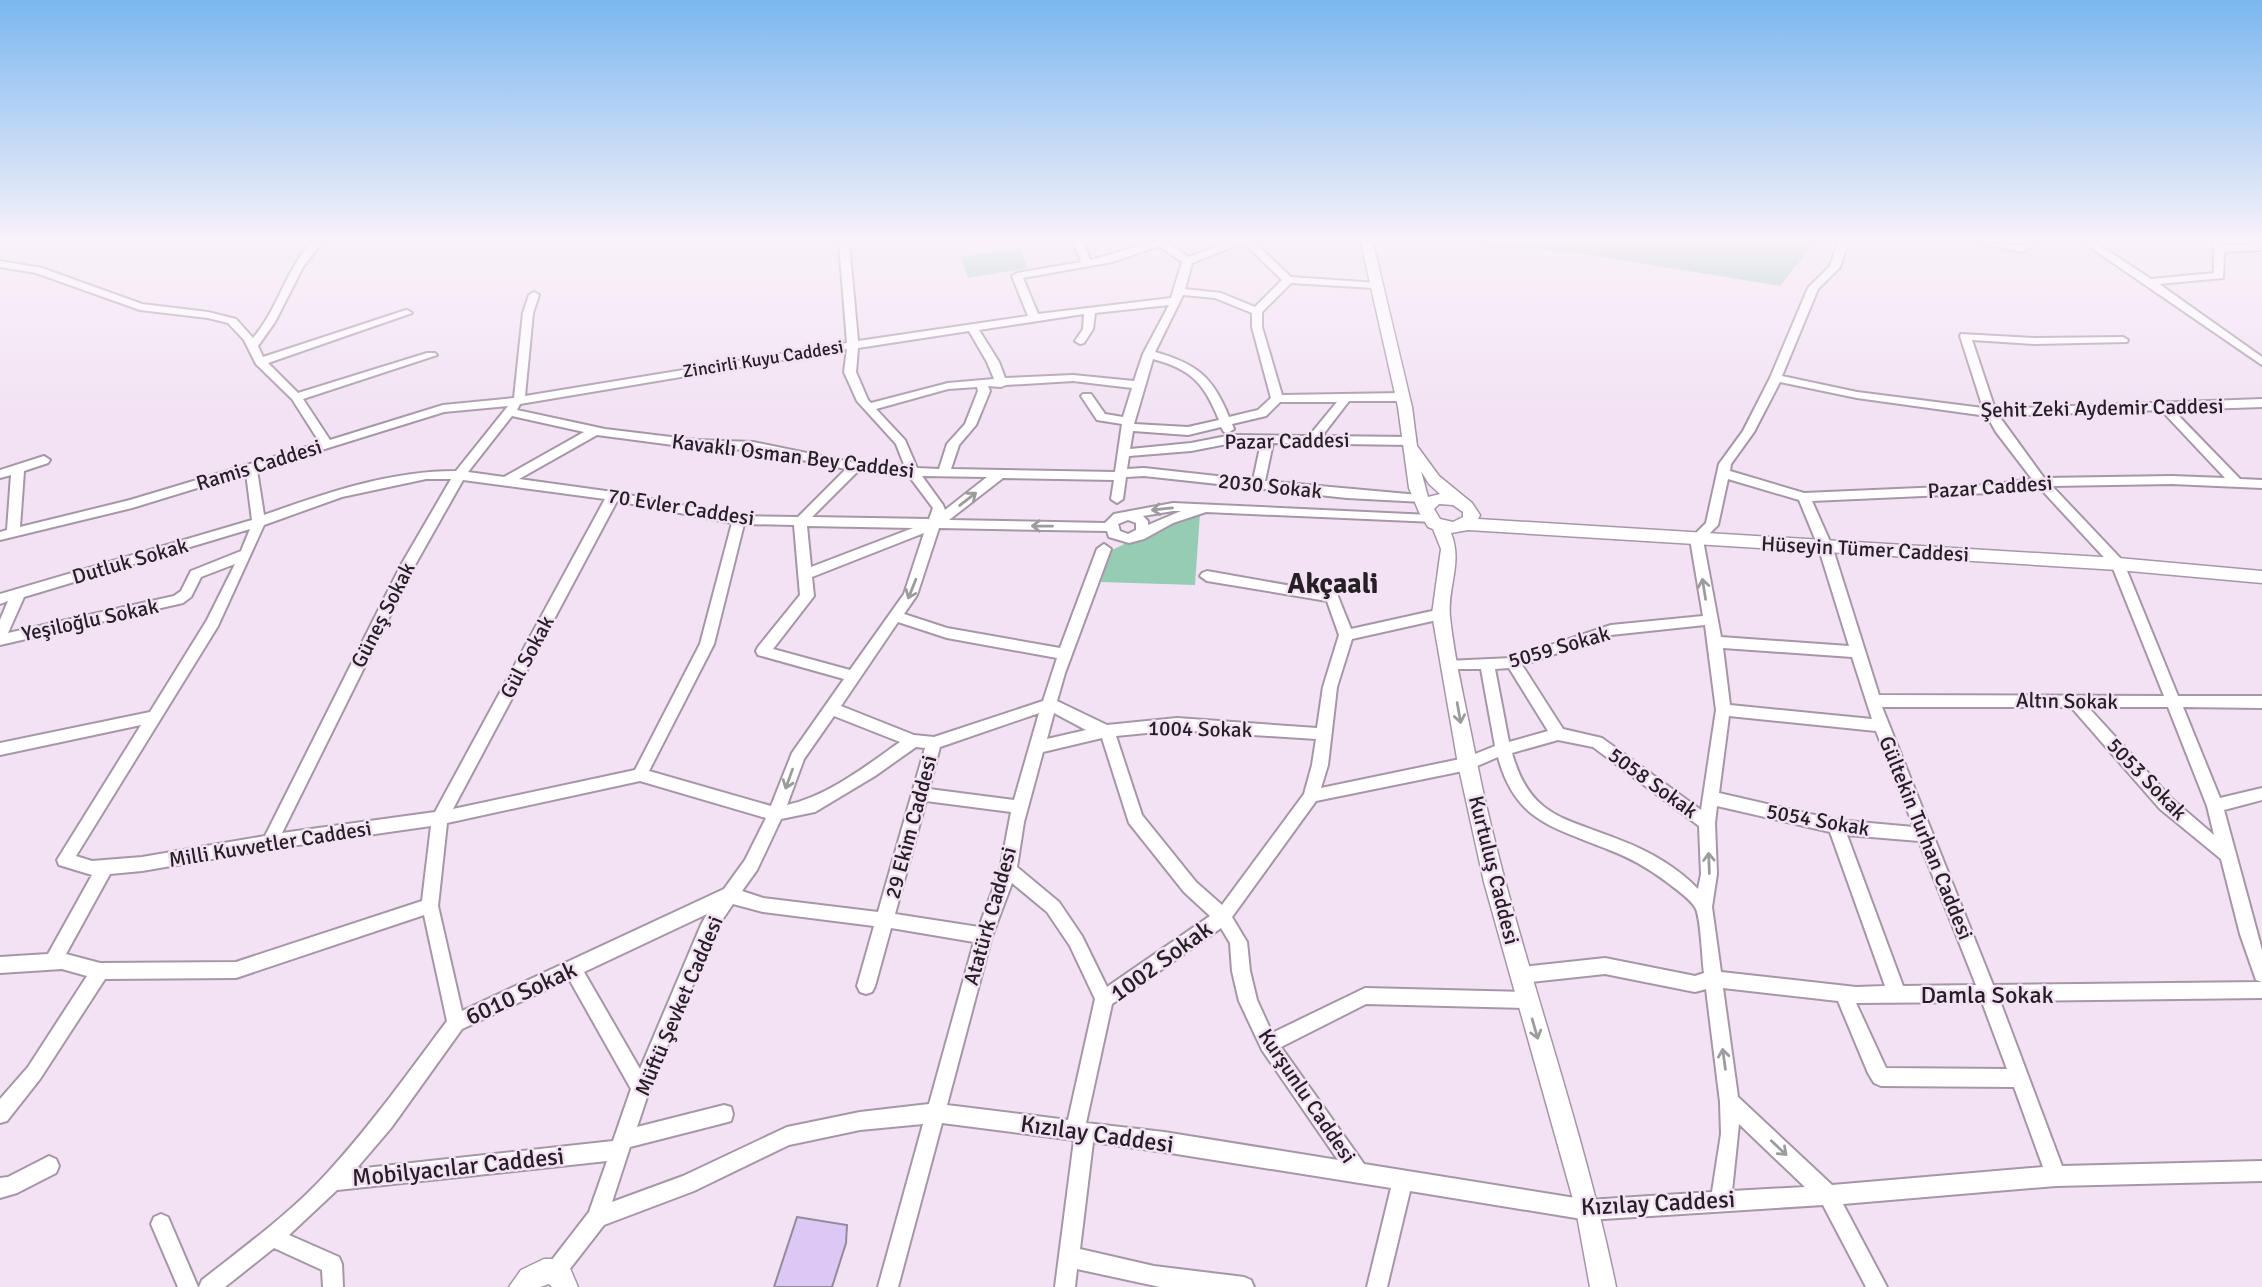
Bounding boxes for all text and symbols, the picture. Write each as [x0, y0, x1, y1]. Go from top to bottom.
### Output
street label: Zincirli Kuyu Caddesi [681, 335, 845, 383]
street label: Şehit Zeki Aydemir Caddesi [1980, 393, 2224, 423]
street label: Pazar Caddesi [1224, 427, 1350, 455]
street label: Kavaklı Osman Bey Caddesi [670, 428, 916, 484]
street label: Ramis Caddesi [193, 434, 325, 496]
street label: 2030 Sokak [1217, 468, 1324, 504]
street label: Pazar Caddesi [1927, 470, 2053, 504]
street label: 70 Evler Caddesi [606, 483, 756, 531]
one-way arrow [958, 492, 976, 507]
one-way arrow [1151, 502, 1174, 515]
one-way arrow [1031, 519, 1054, 533]
street label: Hüseyin Tümer Caddesi [1760, 531, 1970, 567]
street label: Dutluk Sokak [69, 532, 191, 590]
street label: Güneş Sokak [345, 557, 421, 672]
district label: Akçaali [1288, 567, 1378, 601]
one-way arrow [904, 577, 917, 599]
one-way arrow [1697, 579, 1710, 601]
street label: Yeşiloğlu Sokak [19, 593, 161, 647]
street label: Gül Sokak [494, 611, 560, 703]
street label: 5059 Sokak [1505, 620, 1613, 674]
street label: Altın Sokak [2016, 687, 2119, 715]
one-way arrow [1453, 701, 1466, 724]
street label: 1004 Sokak [1148, 715, 1253, 743]
street label: Gültekin Turhan Caddesi [1873, 732, 1979, 944]
street label: 5053 Sokak [2101, 732, 2193, 826]
street label: 5058 Sokak [1603, 742, 1703, 824]
street label: 29 Ekim Caddesi [879, 752, 943, 902]
one-way arrow [782, 767, 794, 789]
street label: Kurtuluş Caddesi [1463, 793, 1525, 947]
street label: 5054 Sokak [1764, 798, 1872, 842]
street label: Milli Kuvvetler Caddesi [167, 815, 373, 873]
street label: Atatürk Caddesi [958, 844, 1022, 988]
one-way arrow [1702, 852, 1715, 875]
street label: Müftü Şevket Caddesi [629, 912, 729, 1100]
street label: 1002 Sokak [1104, 914, 1218, 1008]
street label: 6010 Sokak [461, 954, 581, 1032]
street label: Damla Sokak [1920, 980, 2054, 1010]
one-way arrow [1530, 1017, 1543, 1039]
street label: Kurşunlu Caddesi [1253, 1024, 1361, 1168]
one-way arrow [1717, 1048, 1730, 1071]
street label: Kızılay Caddesi [1018, 1108, 1176, 1160]
one-way arrow [1770, 1140, 1787, 1157]
street label: Mobilyacılar Caddesi [350, 1141, 566, 1193]
street label: Kızılay Caddesi [1580, 1184, 1736, 1222]

